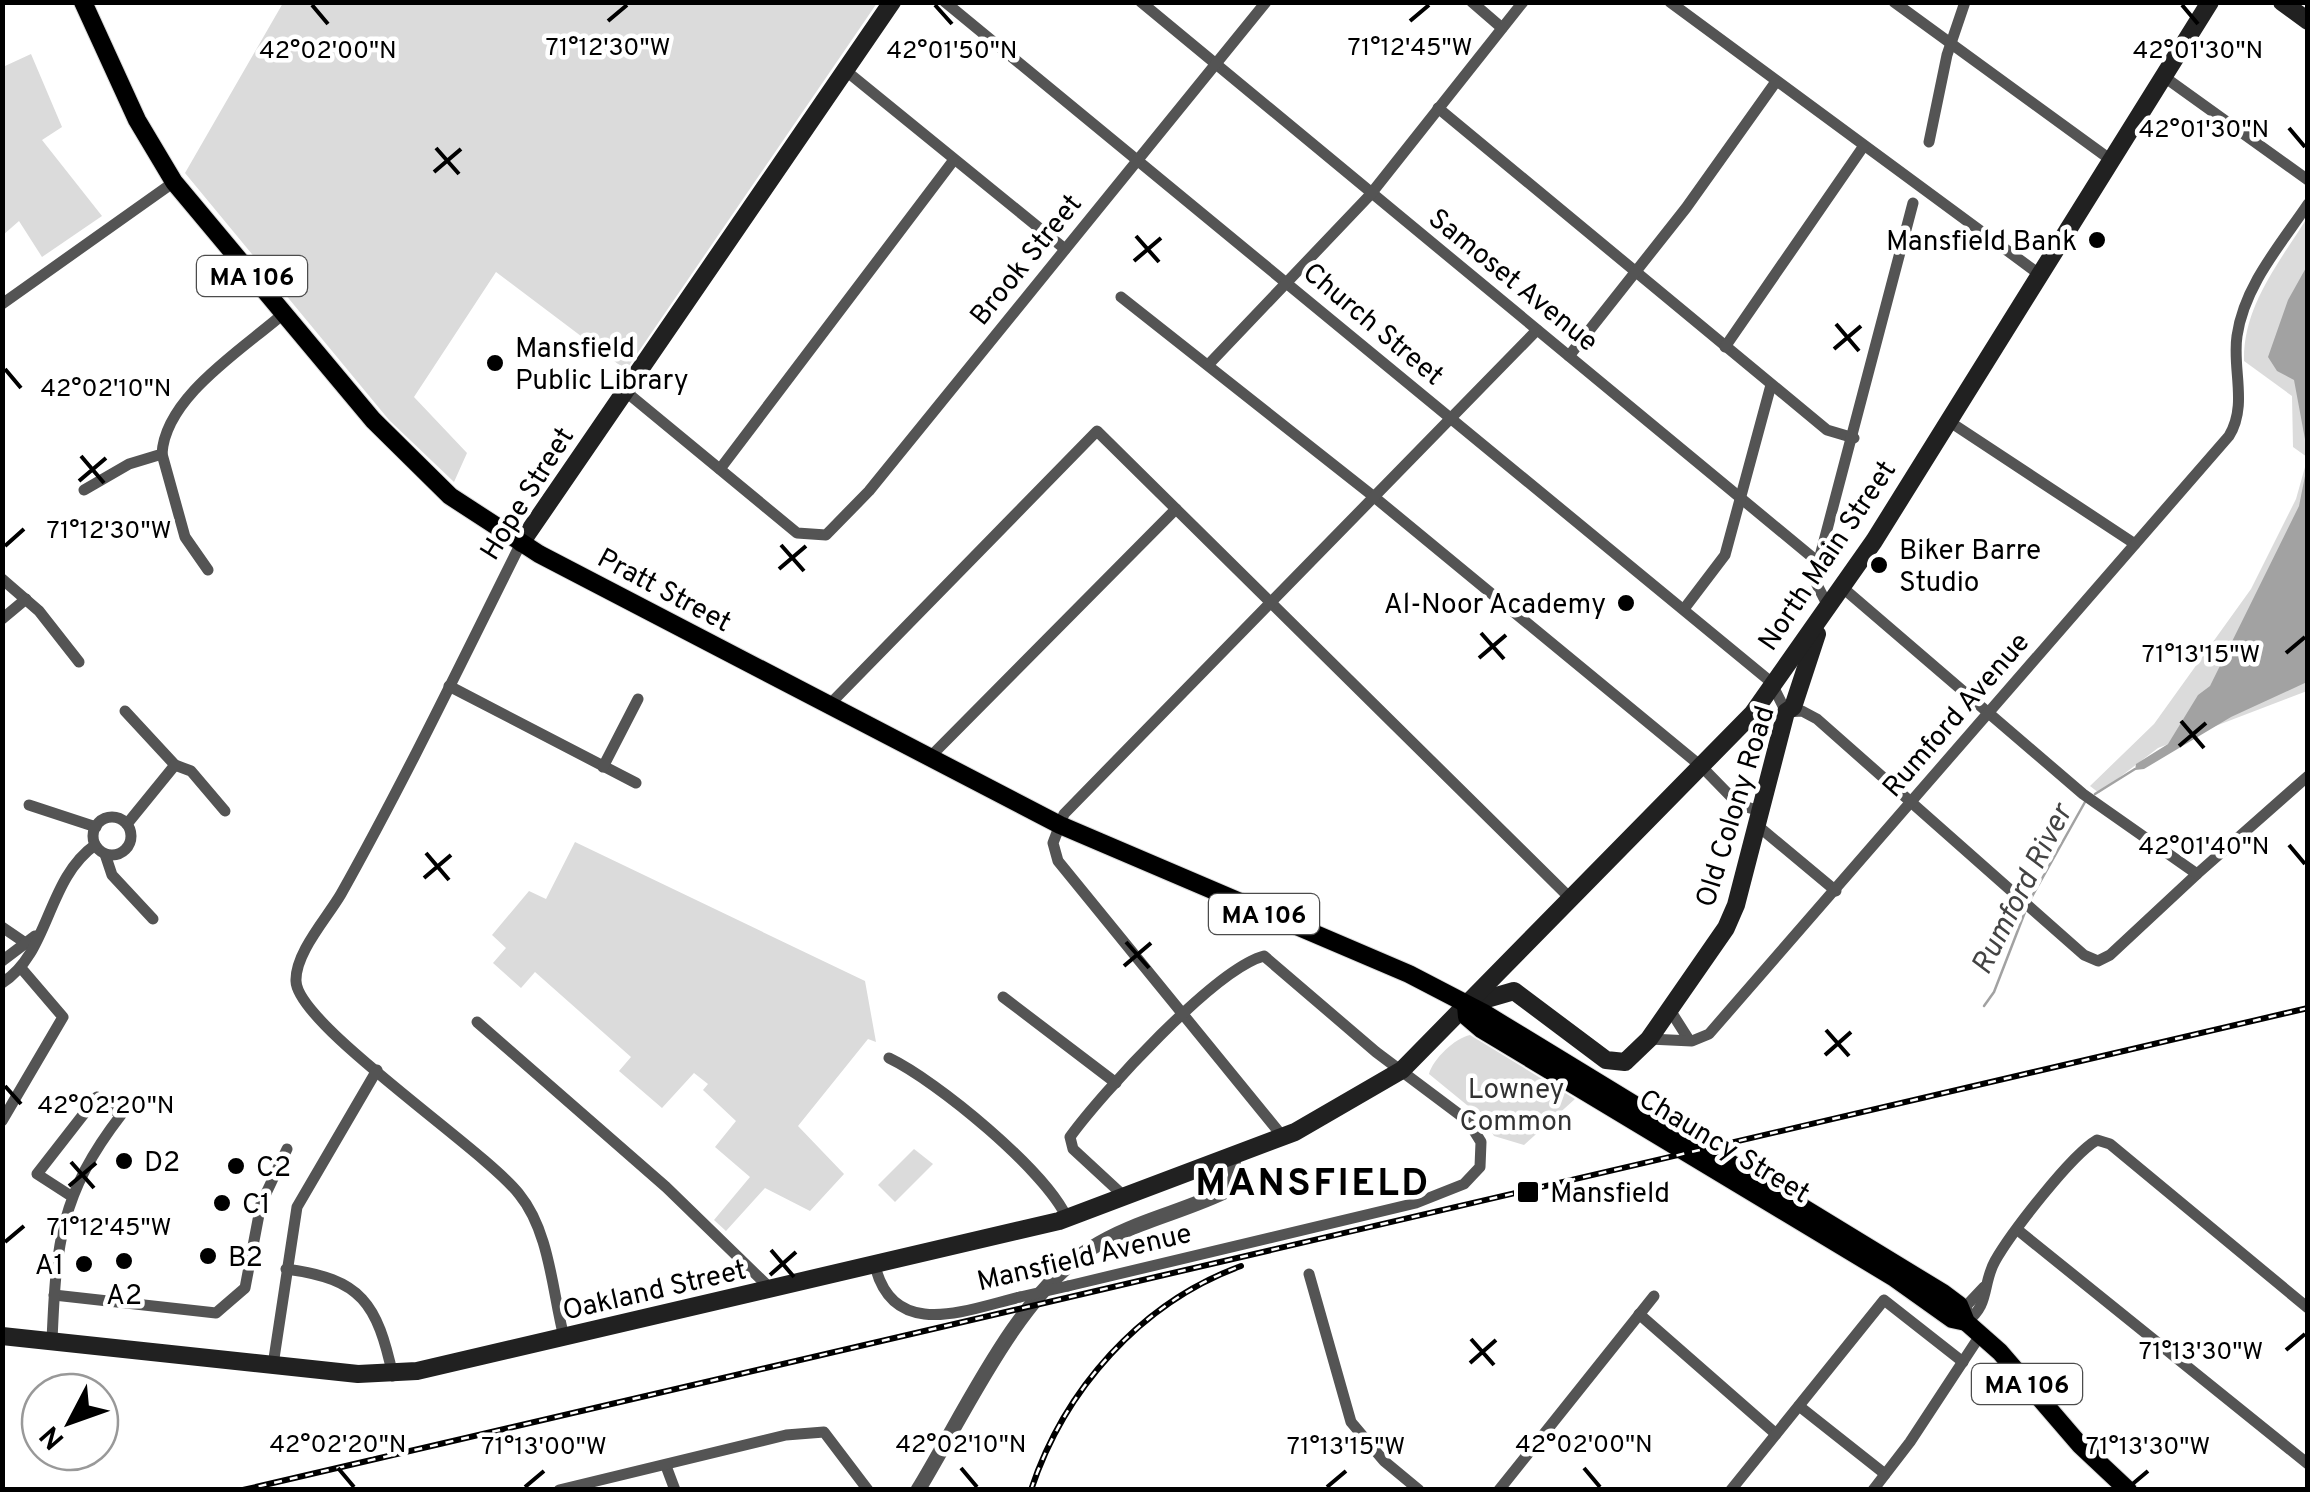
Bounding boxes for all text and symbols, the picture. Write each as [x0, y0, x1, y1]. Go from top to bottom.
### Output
text: 71°12'30"W [546, 33, 670, 65]
text: 71°12'45"W [1347, 33, 1473, 65]
text: 42°02'00"N [259, 36, 397, 68]
text: 42°01'50"N [886, 36, 1018, 68]
text: 42°01'30"N [2133, 36, 2263, 68]
text: 42°01'30"N [2139, 115, 2269, 147]
street label: Brook Street [963, 188, 1091, 334]
street label: Samoset Avenue [1420, 202, 1605, 361]
place label: Mansfield Bank [1886, 225, 2077, 261]
marker: Mansfield Bank [2086, 229, 2108, 251]
road number: MA 106 [197, 256, 307, 296]
street label: Church Street [1294, 256, 1450, 395]
place label: Mansfield Public Library [515, 332, 689, 400]
marker: Mansfield Public Library [484, 352, 506, 374]
text: 42°02'10"N [41, 374, 171, 406]
street label: Hope Street [473, 421, 584, 568]
street label: North Main Street [1751, 455, 1905, 659]
text: 71°12'30"W [47, 516, 171, 548]
place label: Biker Barre Studio [1899, 534, 2041, 602]
street label: Pratt Street [590, 541, 737, 642]
marker: Biker Barre Studio [1868, 554, 1890, 576]
place label: Al-Noor Academy [1384, 588, 1606, 624]
marker: Al-Noor Academy [1615, 592, 1637, 614]
street label: Rumford Avenue [1876, 626, 2039, 806]
text: 71°13'15"W [2142, 640, 2260, 672]
street label: Old Colony Road [1689, 702, 1785, 912]
water label: Rumford River [1965, 797, 2083, 981]
text: 42°01'40"N [2138, 832, 2270, 864]
road number: MA 106 [1209, 894, 1319, 934]
park label: Lowney Common [1459, 1073, 1573, 1141]
street label: Chauncy Street [1631, 1082, 1816, 1213]
text: 42°02'20"N [38, 1091, 174, 1123]
place label: D2 [144, 1146, 180, 1182]
marker: D2 [113, 1150, 135, 1172]
place label: C2 [256, 1151, 291, 1187]
marker: C2 [225, 1155, 247, 1177]
district label: MANSFIELD [1195, 1161, 1431, 1210]
place label: Mansfield [1550, 1177, 1670, 1213]
marker: Mansfield [1515, 1179, 1541, 1205]
place label: C1 [242, 1188, 271, 1224]
marker: C1 [211, 1192, 233, 1214]
text: 71°12'45"W [46, 1213, 172, 1245]
street label: Mansfield Avenue [974, 1217, 1195, 1301]
place label: B2 [228, 1241, 263, 1277]
marker: B2 [197, 1245, 219, 1267]
place label: A1 [35, 1249, 64, 1285]
marker: A2 [113, 1250, 135, 1272]
marker: A1 [73, 1253, 95, 1275]
street label: Oakland Street [559, 1253, 750, 1331]
place label: A2 [106, 1279, 142, 1315]
text: 71°13'30"W [2139, 1337, 2263, 1369]
road number: MA 106 [1972, 1364, 2082, 1404]
north arrow [20, 1372, 120, 1472]
text: N [33, 1417, 74, 1456]
text: 42°02'20"N [270, 1430, 406, 1462]
text: 42°02'10"N [896, 1430, 1026, 1462]
text: 42°02'00"N [1515, 1430, 1653, 1462]
text: 71°13'00"W [481, 1432, 607, 1464]
text: 71°13'15"W [1287, 1432, 1405, 1464]
text: 71°13'30"W [2086, 1432, 2210, 1464]

